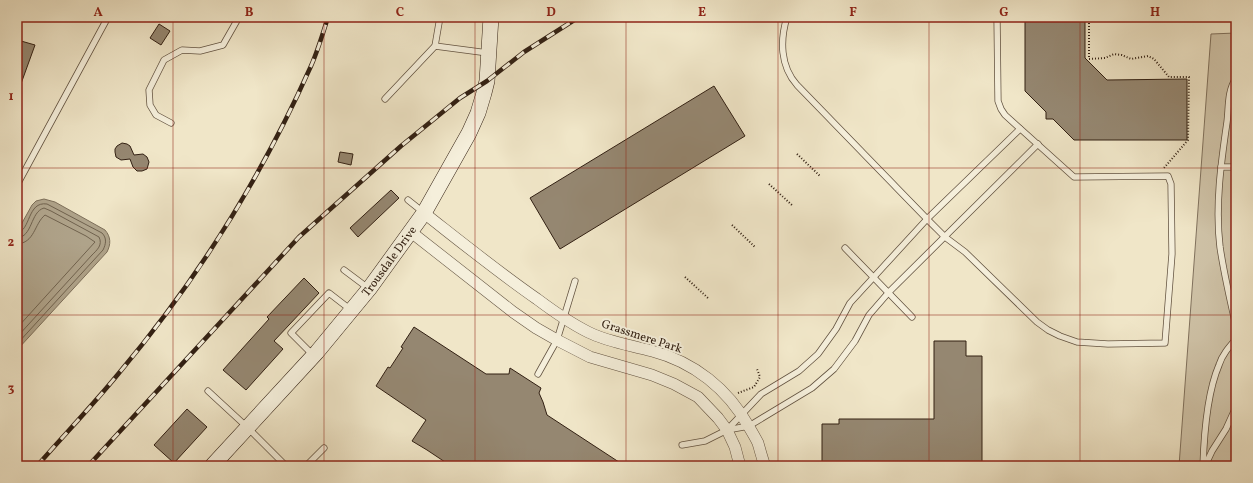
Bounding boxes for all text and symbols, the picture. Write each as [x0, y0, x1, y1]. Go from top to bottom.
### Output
text: A [93, 4, 103, 22]
text: B [245, 4, 254, 22]
text: C [396, 4, 404, 22]
text: D [546, 4, 556, 22]
text: E [698, 4, 706, 22]
text: F [849, 4, 857, 22]
text: G [999, 4, 1009, 22]
text: H [1150, 4, 1160, 22]
text: 1 [8, 88, 14, 106]
street label: Trousdale Drive [359, 223, 421, 301]
text: 2 [8, 234, 15, 252]
street label: Grassmere Park [599, 316, 685, 358]
text: 3 [8, 380, 15, 398]

